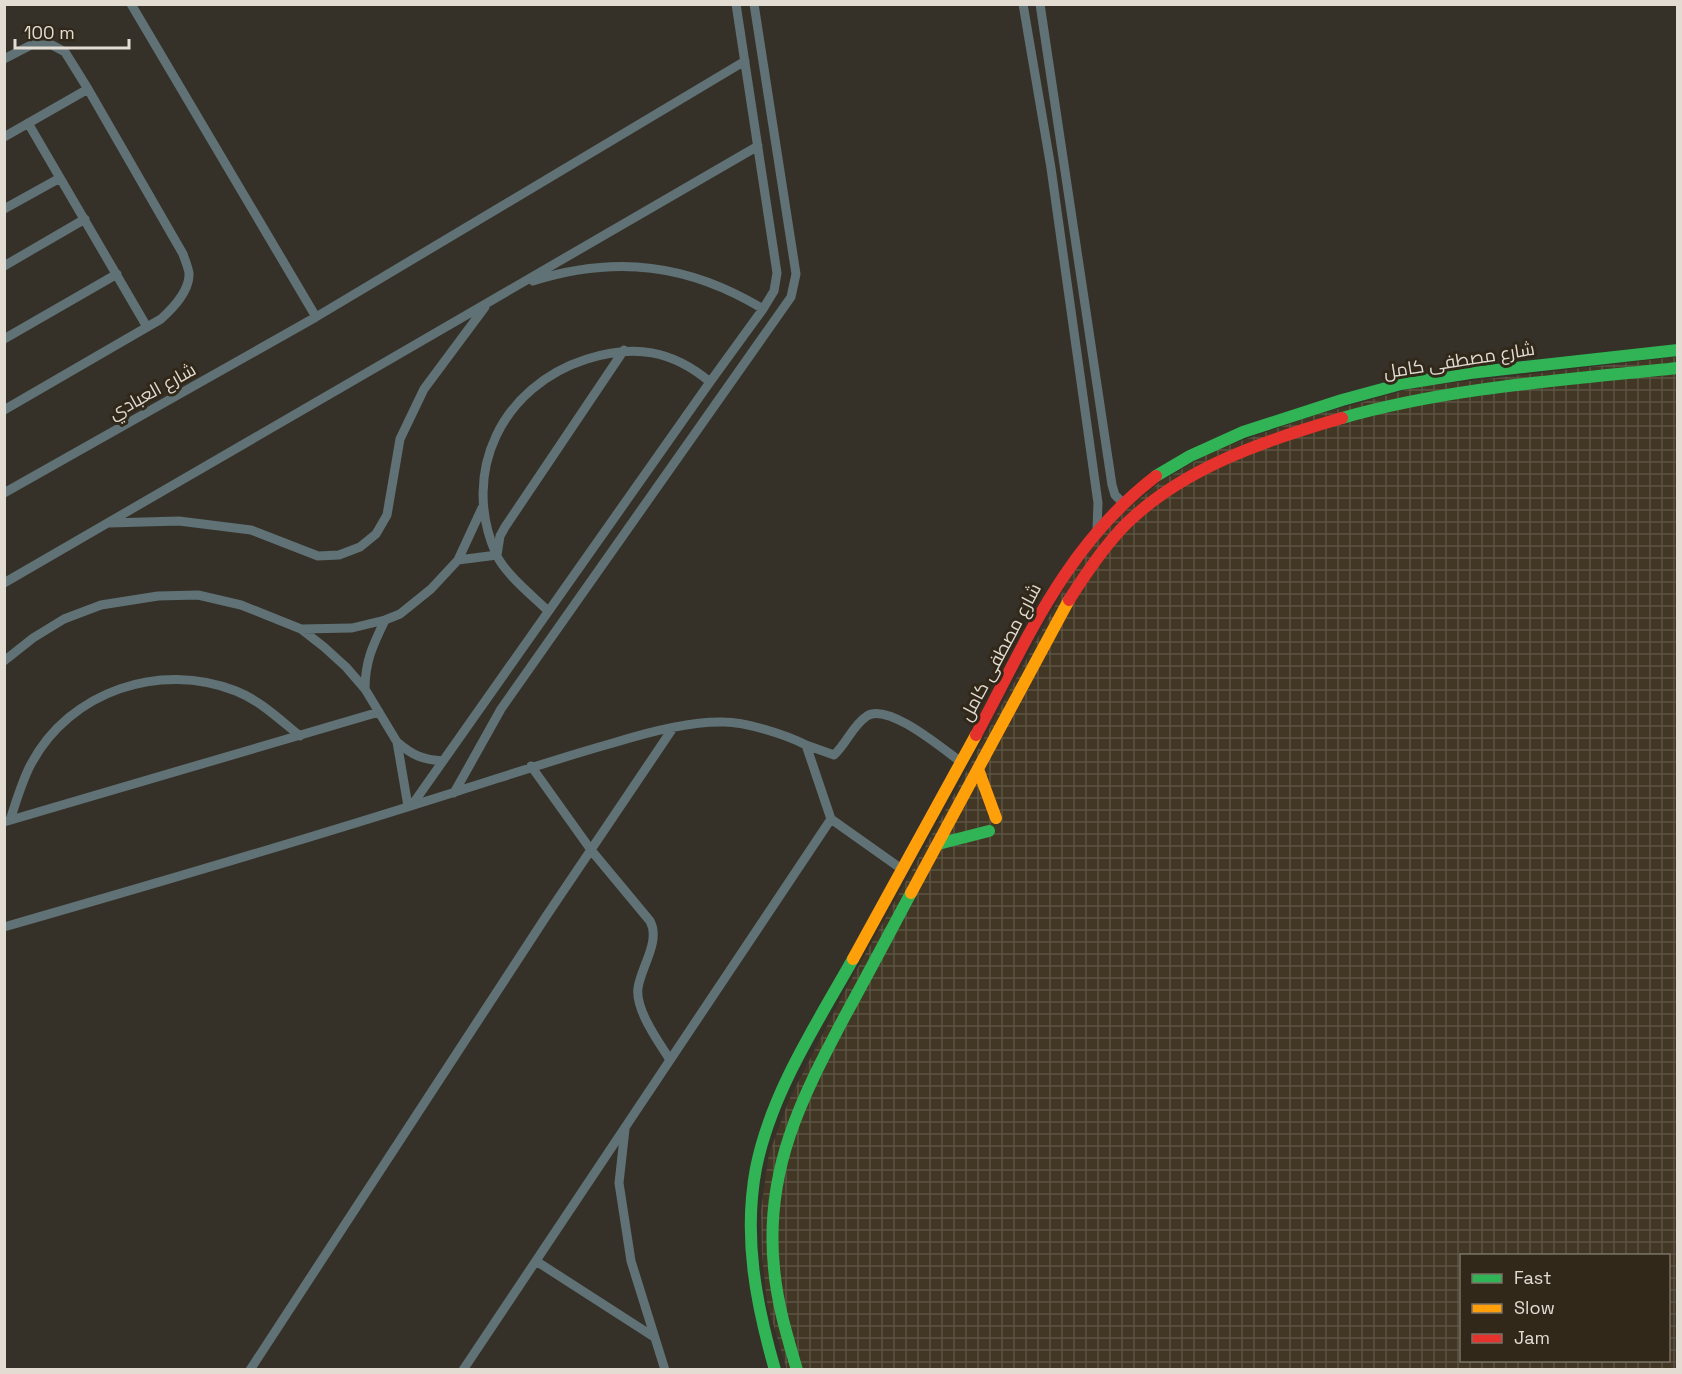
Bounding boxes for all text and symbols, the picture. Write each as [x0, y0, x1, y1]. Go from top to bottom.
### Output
scale bar [15, 12, 129, 50]
text: 100 m [24, 21, 75, 44]
street label: شارع مصطفى كامل [1382, 337, 1536, 384]
street label: شارع العبادي [104, 358, 201, 427]
street label: شارع مصطفى كامل [954, 579, 1047, 725]
legend [1460, 1254, 1670, 1362]
text: Fast [1514, 1266, 1551, 1289]
text: Slow [1514, 1296, 1555, 1319]
text: Jam [1514, 1326, 1550, 1349]

